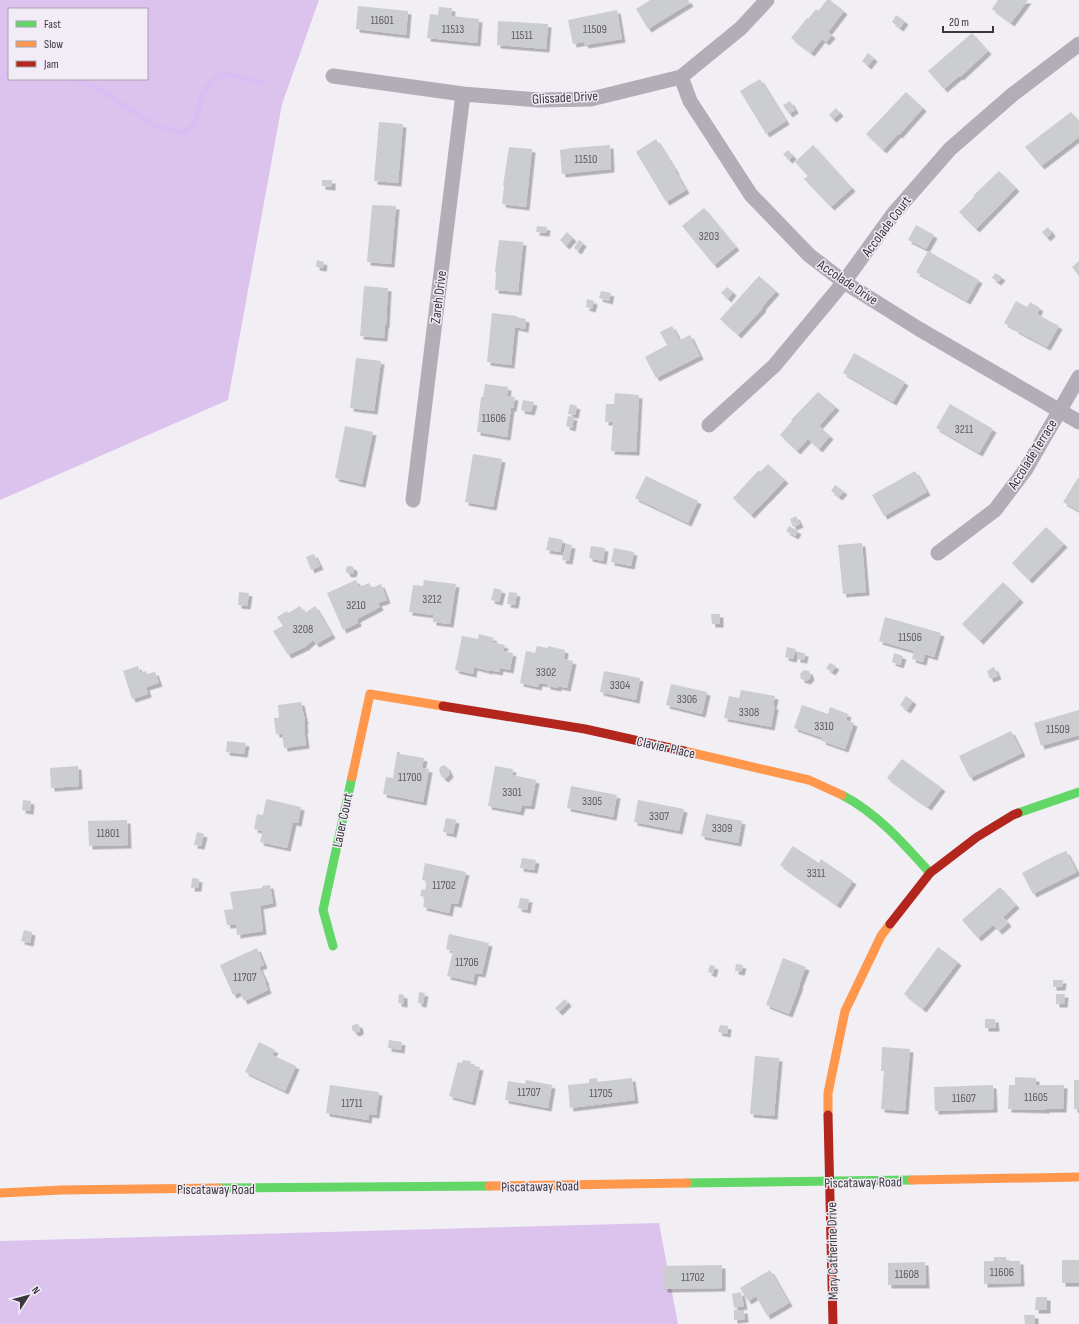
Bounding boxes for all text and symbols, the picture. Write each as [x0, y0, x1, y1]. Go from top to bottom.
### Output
legend [8, 8, 148, 80]
scale bar [943, 8, 993, 34]
house number: 11601 [370, 13, 394, 28]
text: 20 m [949, 15, 969, 30]
text: Fast [44, 17, 61, 32]
house number: 11513 [442, 22, 464, 37]
house number: 11509 [583, 22, 607, 37]
house number: 11511 [511, 28, 534, 43]
text: Slow [44, 37, 63, 52]
text: Jam [43, 57, 59, 72]
street label: Glissade Drive [532, 87, 598, 108]
house number: 11510 [575, 152, 597, 167]
street label: Accolade Court [857, 193, 915, 261]
house number: 3203 [699, 229, 719, 244]
street label: Accolade Drive [813, 255, 881, 309]
street label: Zareh Drive [427, 270, 450, 324]
house number: 11606 [482, 411, 506, 426]
street label: Accolade Terrace [1004, 416, 1061, 493]
house number: 3211 [955, 422, 974, 437]
house number: 3212 [422, 592, 442, 607]
house number: 3210 [346, 598, 366, 613]
house number: 3208 [293, 622, 313, 637]
house number: 11506 [898, 630, 922, 645]
house number: 3302 [536, 665, 556, 680]
house number: 3304 [610, 678, 630, 693]
house number: 3306 [677, 692, 697, 707]
house number: 3308 [739, 705, 759, 720]
house number: 3310 [814, 719, 834, 734]
house number: 11509 [1046, 722, 1070, 737]
street label: Clavier Place [635, 732, 697, 762]
house number: 11700 [398, 770, 422, 785]
house number: 3301 [502, 785, 523, 800]
street label: Lauer Court [328, 791, 357, 849]
house number: 3305 [582, 794, 602, 809]
house number: 3307 [649, 809, 669, 824]
house number: 3309 [712, 821, 732, 836]
house number: 11801 [96, 826, 120, 841]
house number: 3311 [807, 866, 826, 881]
house number: 11702 [432, 878, 456, 893]
house number: 11706 [455, 955, 479, 970]
house number: 11707 [233, 970, 257, 985]
house number: 11707 [517, 1085, 541, 1100]
house number: 11705 [589, 1086, 613, 1101]
house number: 11605 [1024, 1090, 1048, 1105]
house number: 11607 [952, 1091, 976, 1106]
house number: 11711 [341, 1096, 364, 1111]
street label: Piscataway Road [824, 1173, 902, 1192]
street label: Piscataway Road [501, 1177, 579, 1196]
street label: Piscataway Road [177, 1181, 255, 1198]
street label: Mary Catherine Drive [823, 1202, 842, 1300]
house number: 11606 [990, 1265, 1014, 1280]
house number: 11608 [895, 1267, 919, 1282]
house number: 11702 [681, 1270, 705, 1285]
north arrow [8, 1276, 48, 1316]
text: N [29, 1284, 43, 1297]

